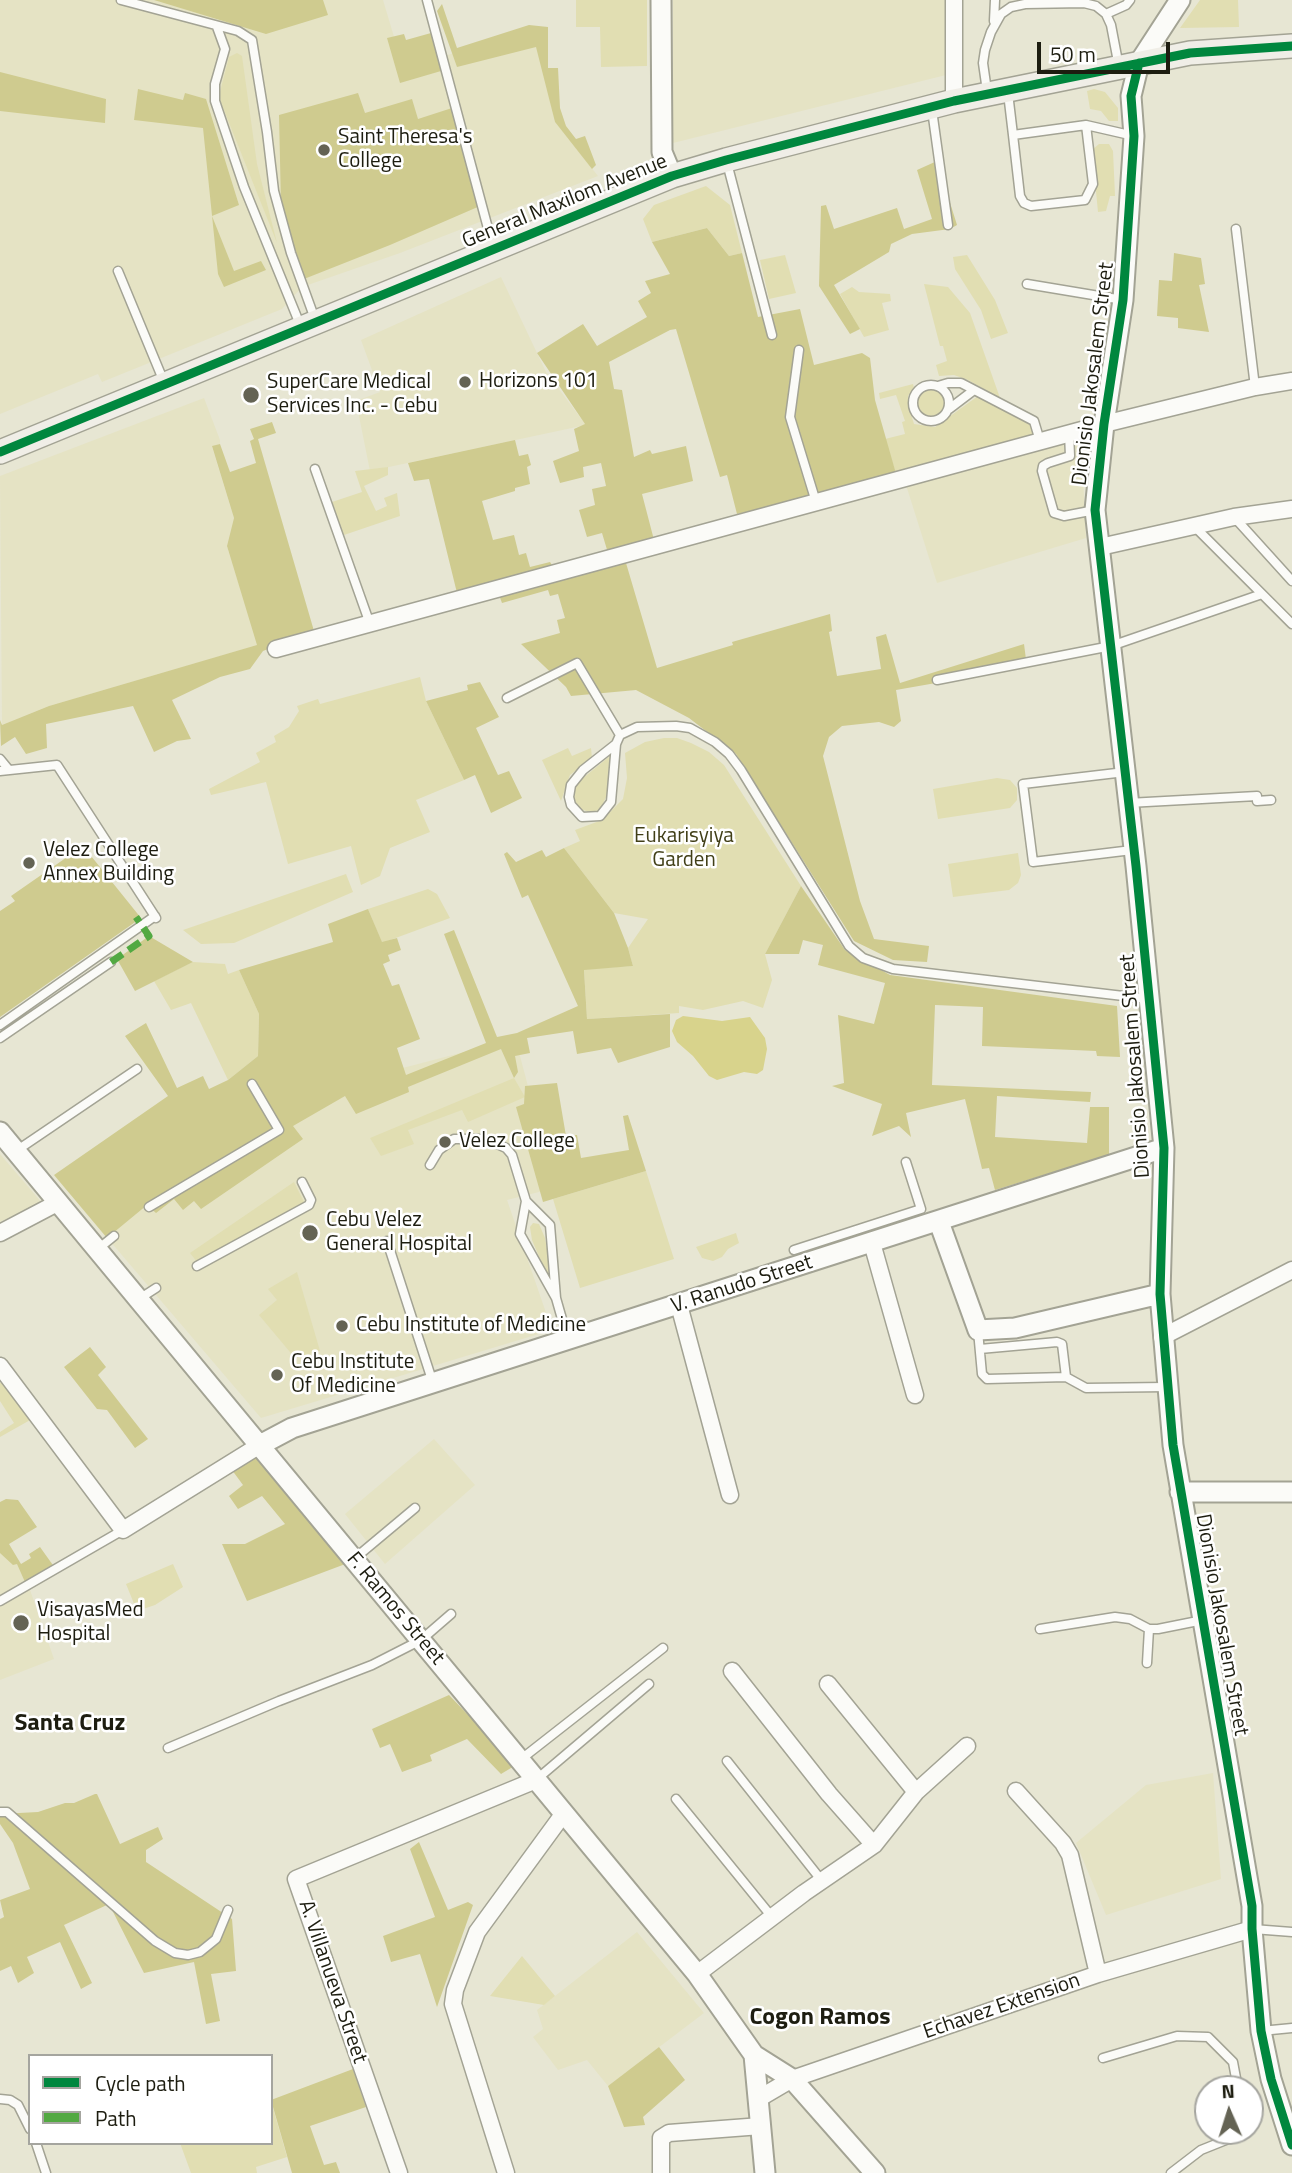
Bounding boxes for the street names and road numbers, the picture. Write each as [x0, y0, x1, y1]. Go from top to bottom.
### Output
street label: General Maxilom Avenue [459, 149, 671, 255]
street label: Dionisio Jakosalem Street [1068, 261, 1120, 487]
street label: Dionisio Jakosalem Street [1116, 953, 1156, 1179]
street label: V. Ranudo Street [668, 1250, 816, 1320]
street label: Dionisio Jakosalem Street [1189, 1512, 1253, 1738]
street label: F. Ramos Street [341, 1548, 449, 1670]
street label: A. Villanueva Street [292, 1897, 372, 2067]
street label: Echavez Extension [920, 1968, 1084, 2046]

